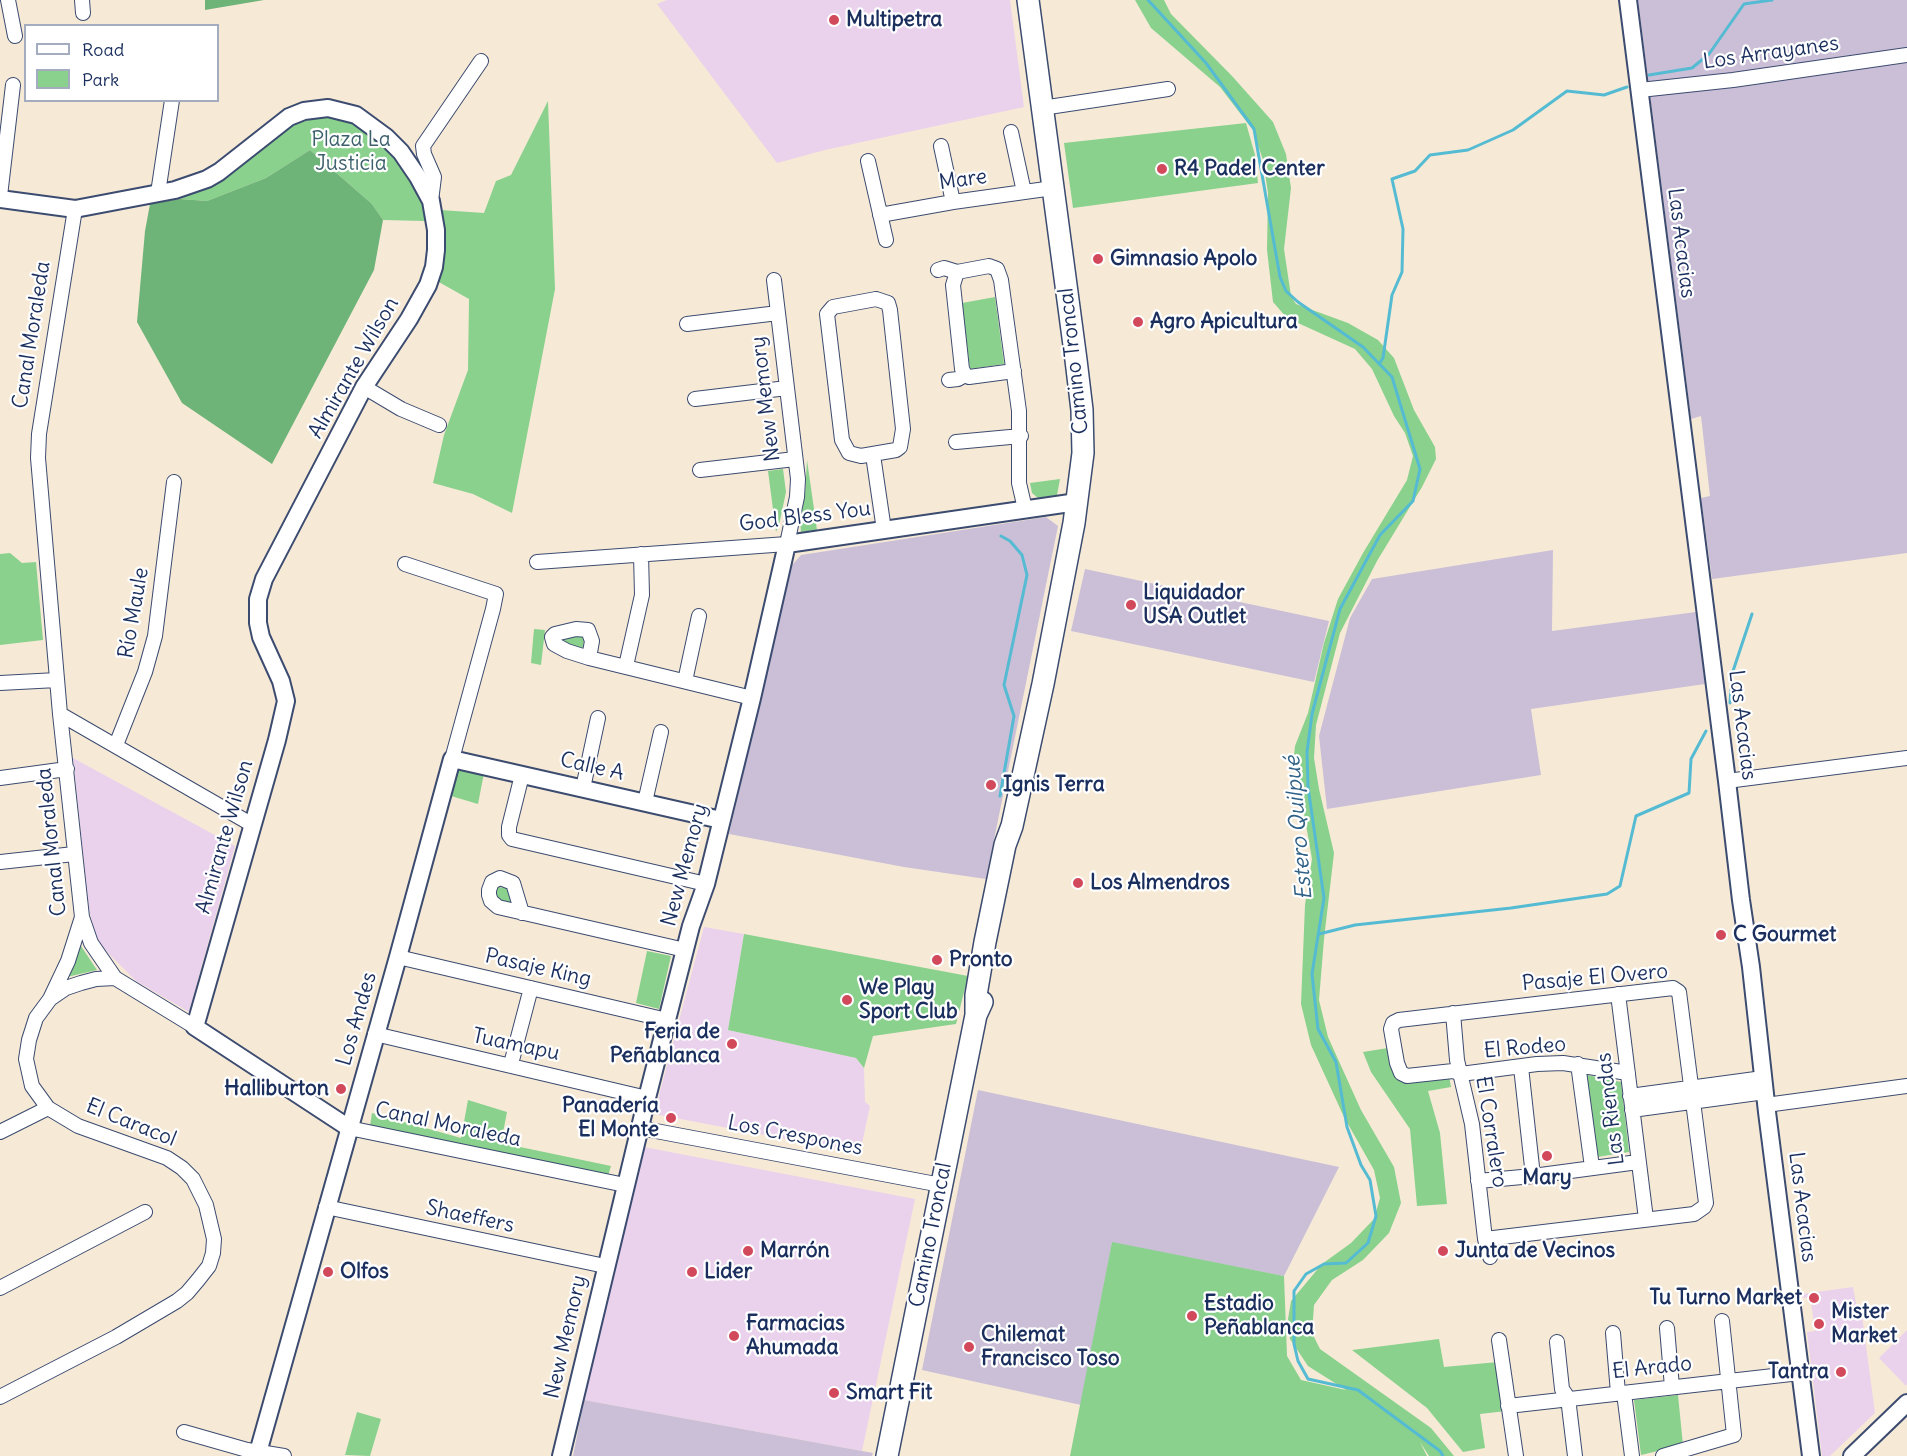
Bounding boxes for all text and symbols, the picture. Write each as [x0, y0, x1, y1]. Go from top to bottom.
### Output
place label: Multipetra [846, 7, 942, 33]
marker: Multipetra [827, 13, 841, 27]
legend [24, 24, 219, 102]
street label: Los Arrayanes [1702, 31, 1840, 75]
text: Road [82, 38, 124, 61]
text: Park [82, 68, 119, 91]
park label: Plaza La Justicia [311, 127, 391, 177]
place label: R4 Padel Center [1174, 156, 1325, 182]
marker: R4 Padel Center [1155, 162, 1169, 176]
street label: Mare [937, 164, 989, 196]
street label: Las Acacias [1662, 187, 1700, 299]
place label: Gimnasio Apolo [1110, 246, 1257, 272]
marker: Gimnasio Apolo [1091, 252, 1105, 266]
street label: Canal Moraleda [8, 260, 56, 410]
street label: Camino Troncal [1054, 287, 1094, 435]
street label: Almirante Wilson [303, 293, 405, 443]
place label: Agro Apicultura [1150, 309, 1298, 335]
marker: Agro Apicultura [1131, 315, 1145, 329]
street label: New Memory [746, 335, 786, 463]
street label: God Bless You [738, 496, 872, 538]
street label: Río Maule [114, 566, 154, 660]
place label: Liquidador USA Outlet [1143, 580, 1246, 630]
marker: Liquidador USA Outlet [1124, 598, 1138, 612]
street label: Las Acacias [1723, 669, 1761, 781]
street label: Calle A [558, 747, 626, 787]
water label: Estero Quilpué [1280, 755, 1318, 901]
street label: Almirante Wilson [191, 757, 259, 917]
street label: Canal Moraleda [32, 767, 72, 917]
place label: Ignis Terra [1003, 772, 1105, 798]
marker: Ignis Terra [984, 778, 998, 792]
street label: New Memory [657, 801, 713, 929]
place label: Los Almendros [1090, 870, 1230, 896]
marker: Los Almendros [1071, 876, 1085, 890]
place label: C Gourmet [1733, 922, 1836, 948]
marker: C Gourmet [1714, 928, 1728, 942]
street label: Pasaje King [482, 944, 594, 992]
place label: Pronto [949, 947, 1013, 973]
marker: Pronto [930, 953, 944, 967]
street label: Pasaje El Overo [1521, 959, 1669, 997]
street label: Los Andes [332, 969, 382, 1069]
place label: We Play Sport Club [859, 975, 957, 1025]
marker: We Play Sport Club [840, 993, 854, 1007]
place label: Feria de Peñablanca [610, 1019, 720, 1069]
street label: Tuamapu [470, 1023, 562, 1067]
street label: El Rodeo [1483, 1032, 1567, 1064]
marker: Feria de Peñablanca [725, 1037, 739, 1051]
street label: Las Riendas [1592, 1051, 1630, 1167]
street label: El Corralero [1470, 1074, 1512, 1190]
place label: Halliburton [224, 1076, 329, 1102]
marker: Halliburton [334, 1082, 348, 1096]
place label: Panadería El Monte [562, 1093, 659, 1143]
street label: El Caracol [82, 1094, 180, 1152]
street label: Canal Moraleda [373, 1097, 523, 1153]
marker: Panadería El Monte [664, 1111, 678, 1125]
street label: Los Crespones [725, 1111, 865, 1161]
marker: Mary [1540, 1149, 1554, 1163]
street label: Las Acacias [1783, 1151, 1821, 1263]
street label: Camino Troncal [905, 1161, 957, 1309]
place label: Mary [1522, 1165, 1572, 1191]
street label: Shaeffers [424, 1195, 516, 1239]
place label: Marrón [760, 1238, 830, 1264]
place label: Junta de Vecinos [1455, 1238, 1615, 1264]
marker: Marrón [741, 1244, 755, 1258]
marker: Junta de Vecinos [1436, 1244, 1450, 1258]
place label: Olfos [340, 1259, 389, 1285]
place label: Lider [704, 1259, 752, 1285]
marker: Olfos [321, 1265, 335, 1279]
marker: Lider [685, 1265, 699, 1279]
street label: New Memory [540, 1273, 592, 1401]
place label: Tu Turno Market [1650, 1285, 1802, 1311]
place label: Estadio Peñablanca [1204, 1291, 1314, 1341]
marker: Tu Turno Market [1807, 1291, 1821, 1305]
place label: Mister Market [1831, 1299, 1897, 1349]
marker: Estadio Peñablanca [1185, 1309, 1199, 1323]
place label: Farmacias Ahumada [746, 1311, 845, 1361]
marker: Mister Market [1812, 1317, 1826, 1331]
place label: Chilemat Francisco Toso [981, 1322, 1120, 1372]
marker: Farmacias Ahumada [727, 1329, 741, 1343]
marker: Chilemat Francisco Toso [962, 1340, 976, 1354]
street label: El Arado [1611, 1351, 1693, 1385]
place label: Tantra [1768, 1359, 1829, 1385]
marker: Tantra [1834, 1365, 1848, 1379]
place label: Smart Fit [846, 1380, 932, 1406]
marker: Smart Fit [827, 1386, 841, 1400]

